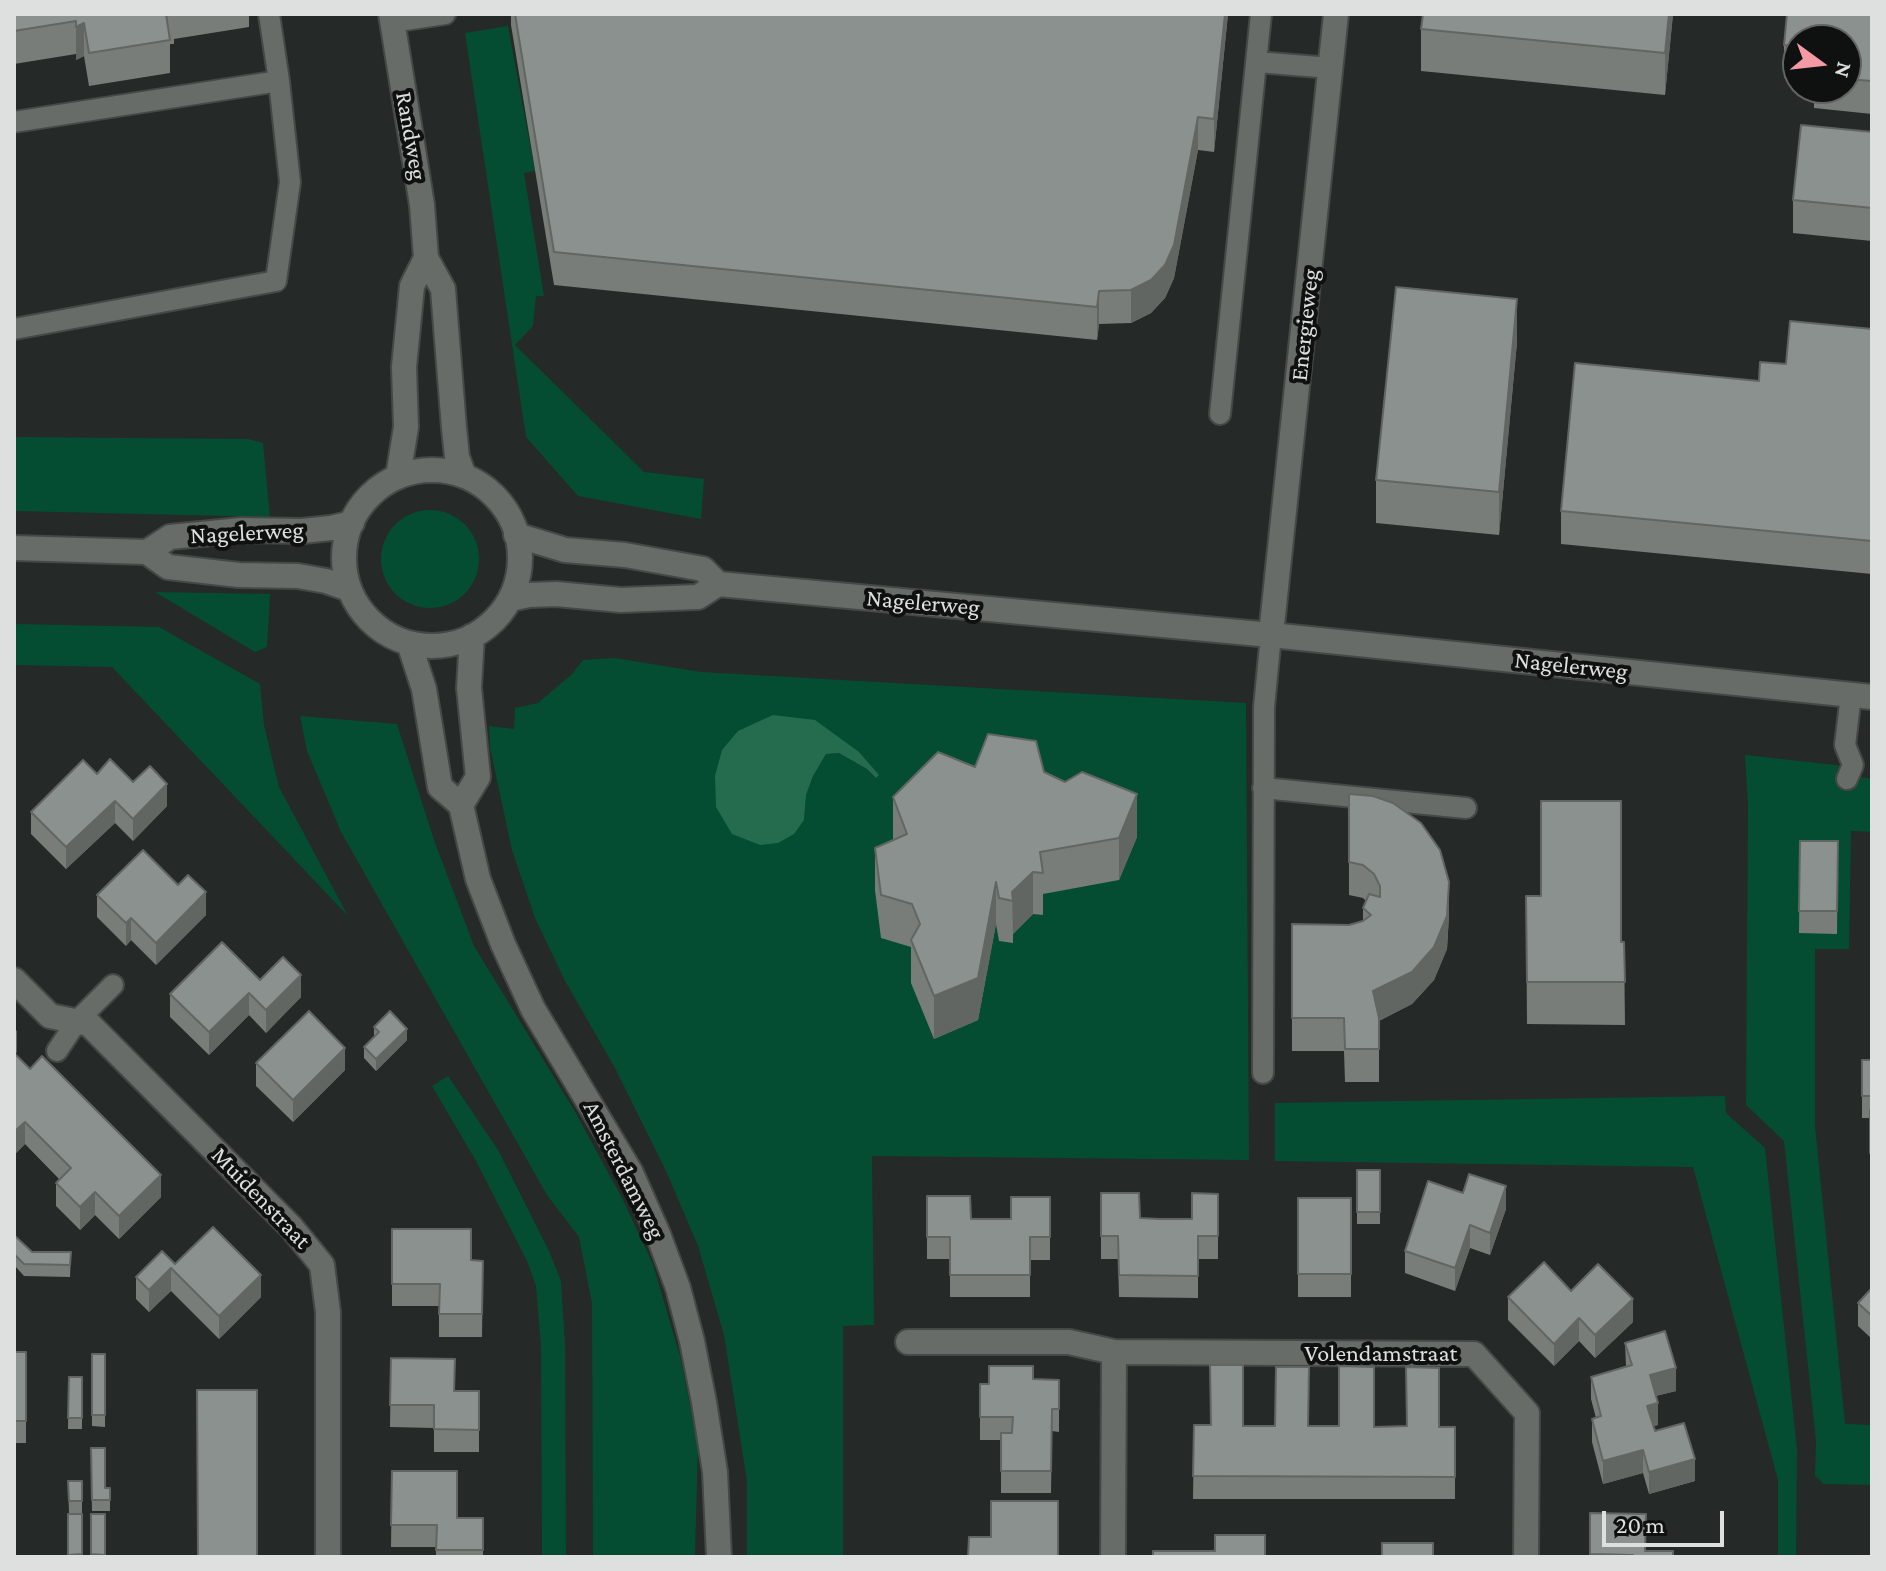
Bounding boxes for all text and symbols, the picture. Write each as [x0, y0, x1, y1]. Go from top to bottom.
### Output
north arrow [1782, 24, 1862, 104]
text: N [1830, 59, 1858, 80]
street label: Randweg [389, 90, 433, 182]
street label: Energieweg [1285, 268, 1325, 382]
street label: Nagelerweg [189, 516, 305, 550]
street label: Nagelerweg [865, 584, 981, 622]
street label: Nagelerweg [1513, 646, 1629, 686]
street label: Amsterdamweg [577, 1096, 671, 1244]
street label: Muidenstraat [205, 1141, 317, 1255]
street label: Volendamstraat [1305, 1340, 1457, 1368]
scale bar [1606, 1495, 1728, 1545]
text: 20 m [1616, 1511, 1665, 1538]

